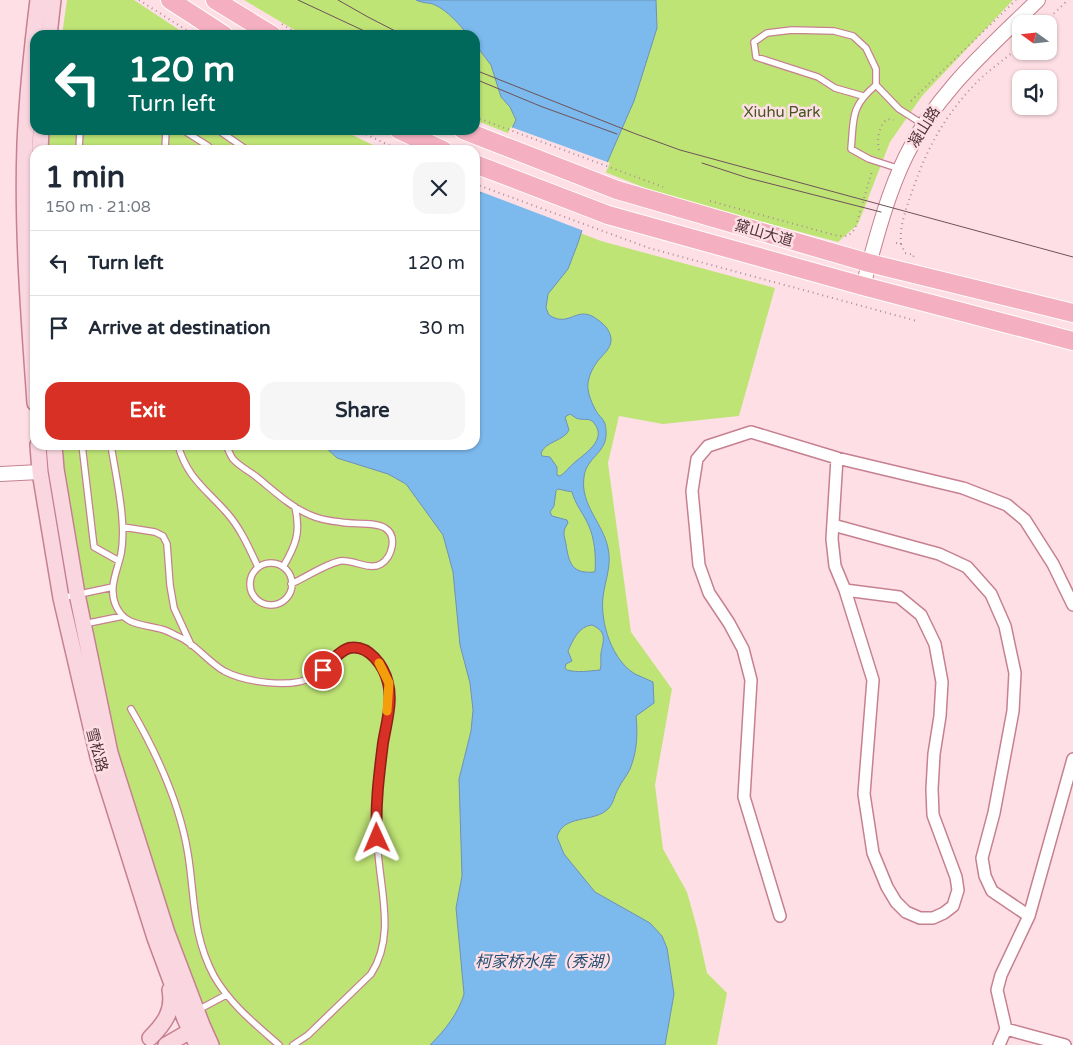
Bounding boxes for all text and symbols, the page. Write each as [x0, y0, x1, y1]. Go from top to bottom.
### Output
north arrow [1012, 15, 1058, 60]
map controls [1012, 15, 1057, 115]
text: 120 m [128, 49, 235, 91]
icon: left [45, 50, 110, 115]
button: sound [1012, 70, 1057, 115]
text: Turn left [128, 91, 216, 117]
park label: Xiuhu Park [743, 103, 821, 121]
street label: 凝山路 [904, 103, 944, 151]
text: 1 min [45, 159, 125, 196]
button: close [413, 162, 465, 214]
text: 150 m · 21:08 [45, 197, 151, 217]
street label: 黛山大道 [733, 216, 795, 250]
icon: left [45, 249, 73, 277]
text: Turn left [88, 252, 164, 274]
text: 120 m [407, 252, 465, 274]
icon: arrive [45, 314, 73, 342]
text: Arrive at destination [88, 317, 271, 339]
text: 30 m [419, 317, 465, 339]
button: Exit [45, 382, 250, 440]
button: Share [260, 382, 465, 440]
pin [302, 649, 344, 691]
icon: arrive [309, 656, 337, 684]
street label: 雪松路 [82, 726, 112, 774]
position arrow [350, 811, 402, 863]
water label: 柯家桥水库（秀湖） [475, 952, 619, 972]

